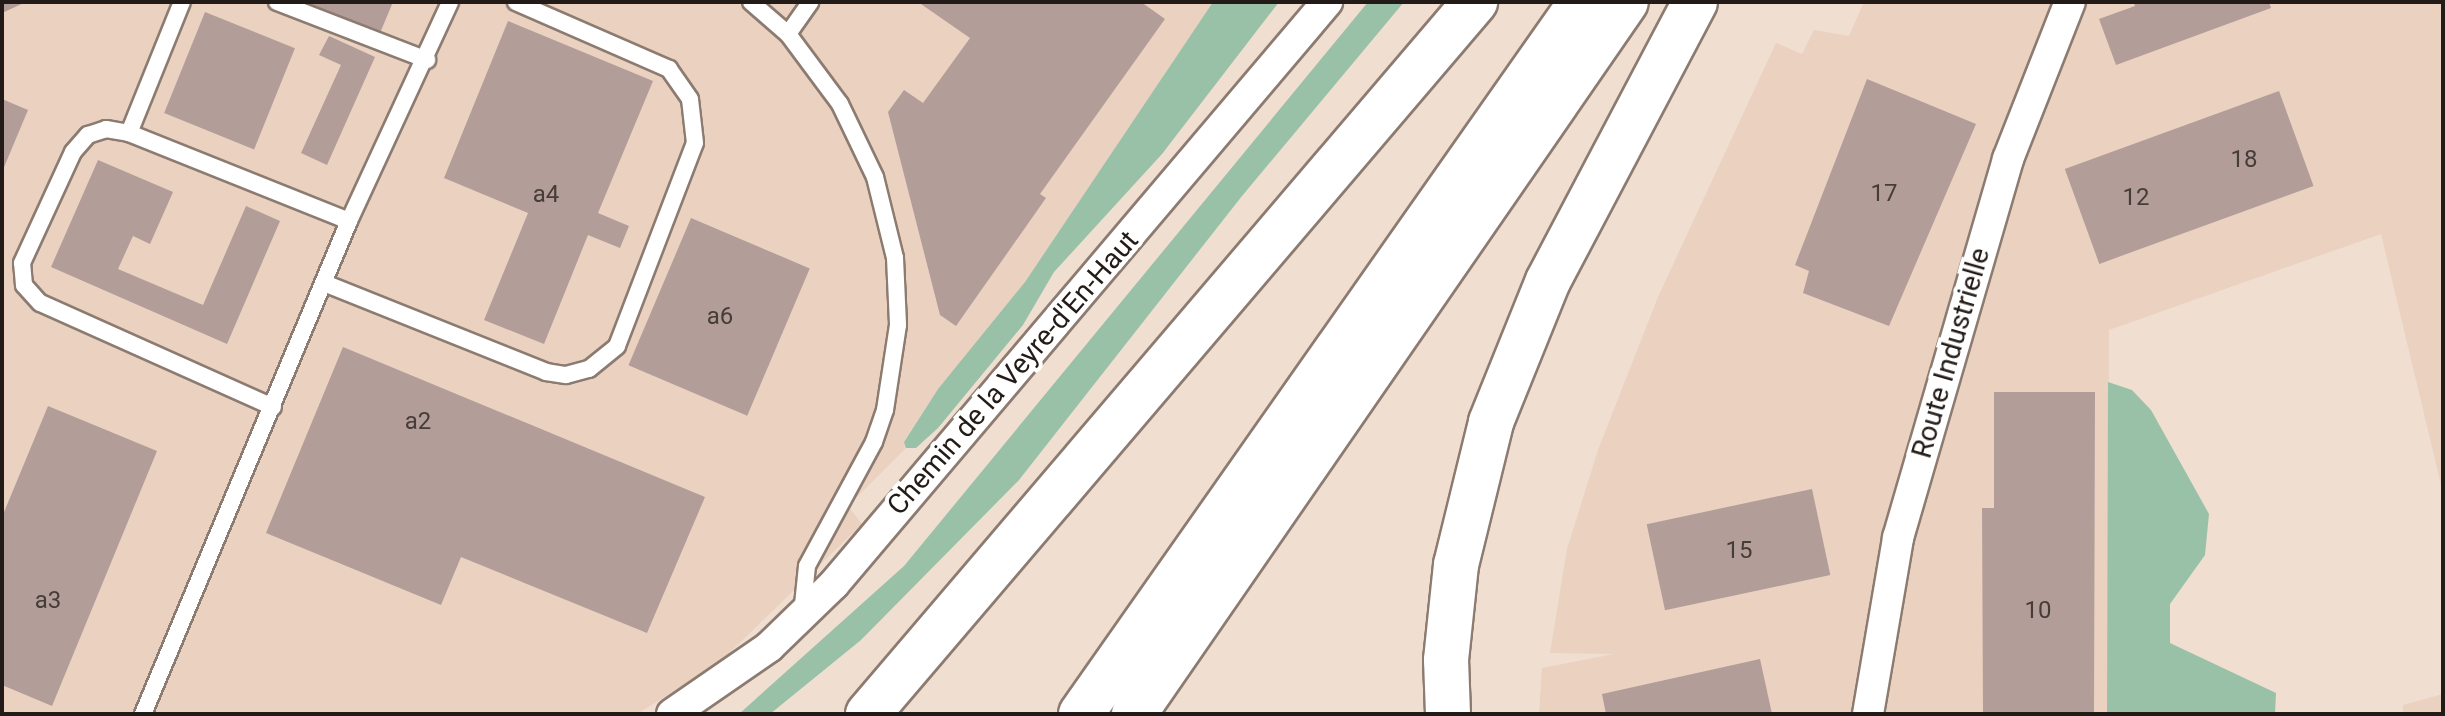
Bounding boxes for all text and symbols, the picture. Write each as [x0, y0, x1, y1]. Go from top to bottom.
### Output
house number: 18 [2231, 146, 2257, 174]
house number: 17 [1871, 180, 1897, 208]
house number: a4 [533, 181, 559, 209]
house number: 12 [2123, 184, 2149, 212]
street label: Chemin de la Veyre-d'En-Haut [880, 224, 1146, 522]
street label: Route Industrielle [1905, 244, 1997, 462]
house number: a6 [707, 303, 733, 331]
house number: a2 [405, 408, 431, 436]
house number: 15 [1726, 537, 1752, 565]
house number: a3 [35, 587, 61, 615]
house number: 10 [2025, 597, 2051, 625]

